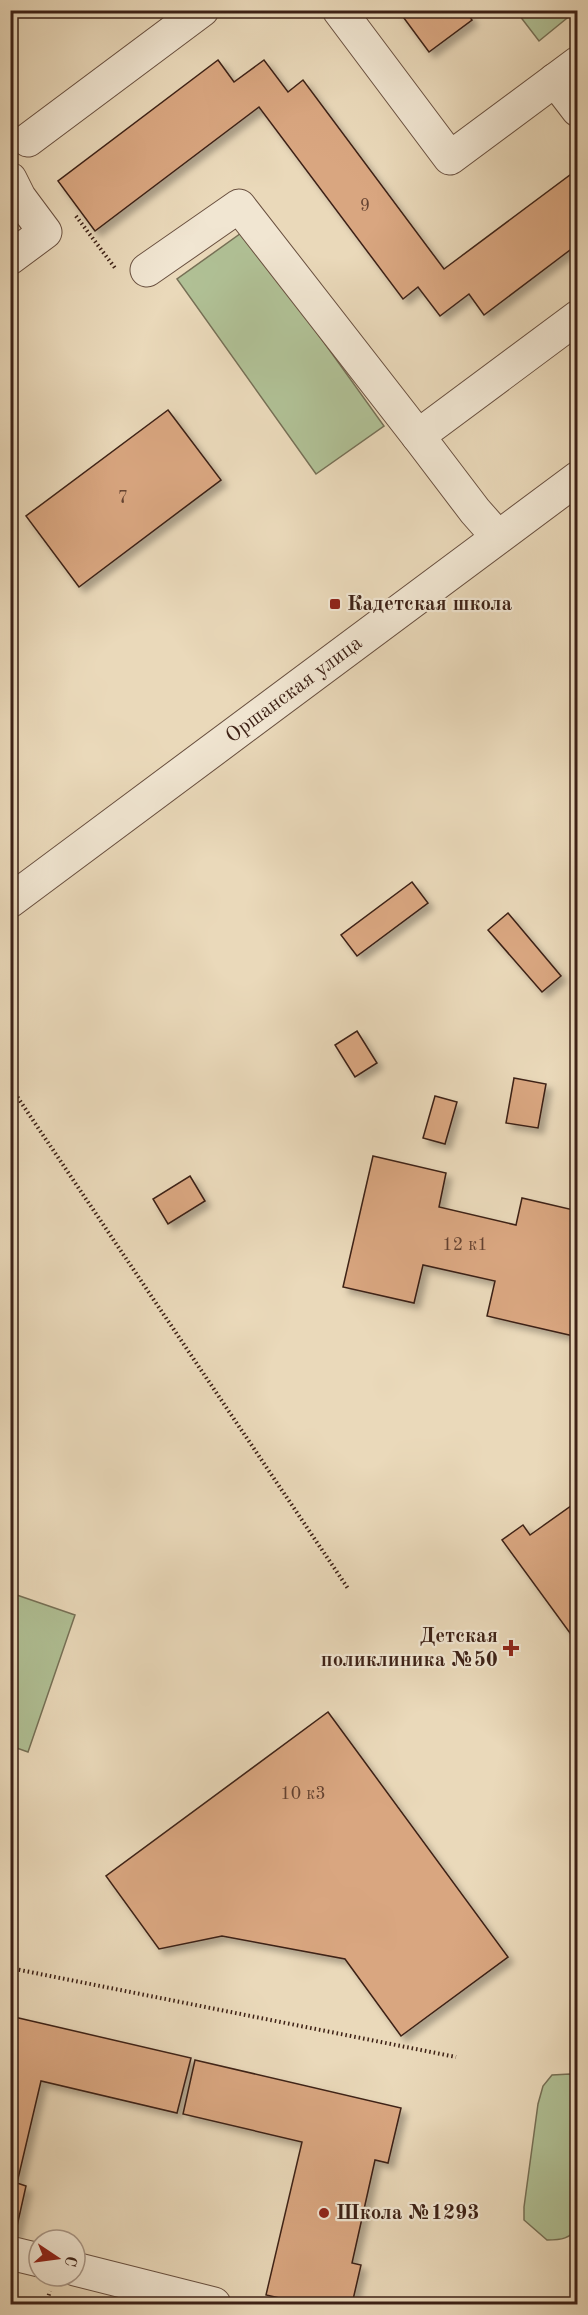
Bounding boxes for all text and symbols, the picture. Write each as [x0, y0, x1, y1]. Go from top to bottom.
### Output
house number: 9 [360, 197, 370, 215]
house number: 7 [118, 489, 128, 507]
place label: Кадетская школа [347, 594, 513, 615]
marker: Кадетская школа [328, 597, 342, 611]
street label: Оршанская улица [222, 632, 366, 747]
house number: 12 к1 [442, 1236, 488, 1254]
place label: Детская поликлиника №50 [321, 1626, 498, 1671]
marker: Детская поликлиника №50 [502, 1639, 520, 1657]
house number: 10 к3 [280, 1785, 326, 1803]
place label: Школа №1293 [336, 2203, 479, 2224]
marker: Школа №1293 [317, 2206, 331, 2220]
north arrow [27, 2228, 87, 2288]
text: С [61, 2254, 79, 2268]

